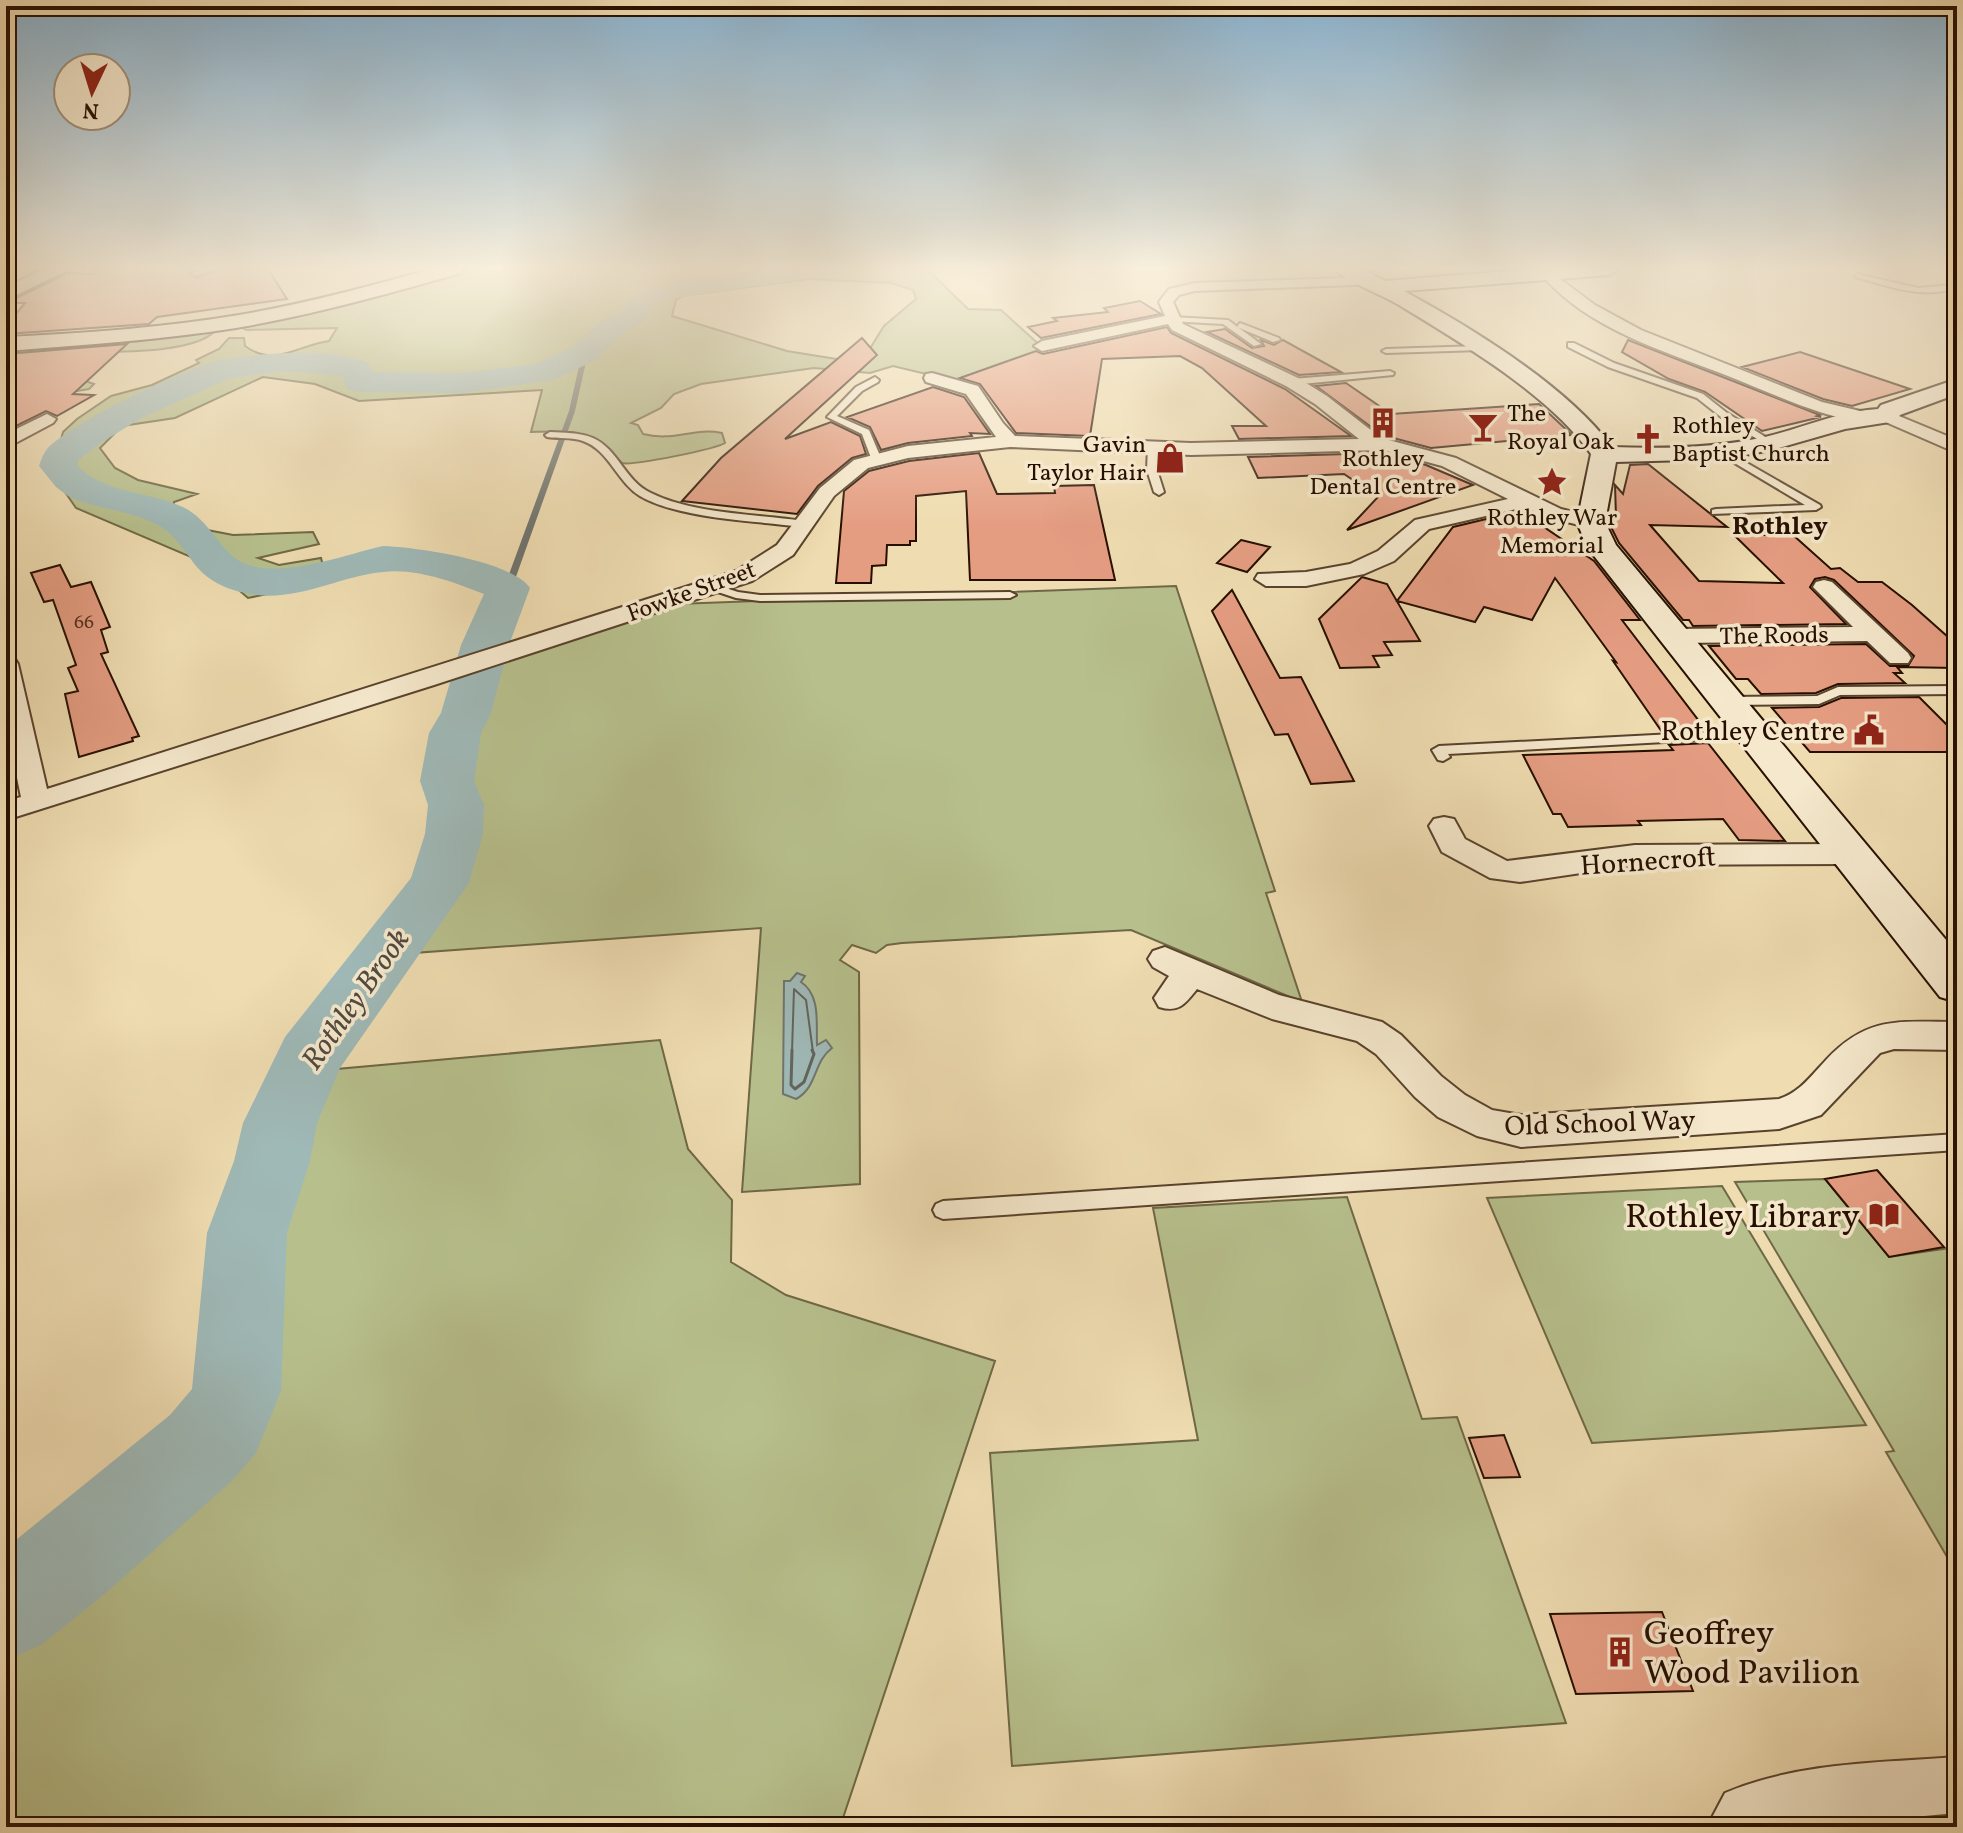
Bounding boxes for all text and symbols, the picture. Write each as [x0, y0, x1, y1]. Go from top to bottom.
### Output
north arrow [52, 52, 132, 132]
text: N [82, 93, 100, 125]
place label: The Royal Oak [1507, 398, 1615, 460]
building icon: Rothley Dental Centre [1366, 406, 1400, 440]
bar icon: The Royal Oak [1466, 410, 1500, 444]
place label: Rothley Baptist Church [1672, 410, 1830, 472]
church icon: Rothley Baptist Church [1631, 422, 1665, 456]
place label: Gavin Taylor Hair [1027, 429, 1146, 491]
shop icon: Gavin Taylor Hair [1153, 441, 1187, 475]
place label: Rothley Dental Centre [1310, 443, 1456, 505]
place icon: Rothley War Memorial [1535, 465, 1569, 499]
place label: Rothley War Memorial [1487, 502, 1617, 564]
district label: Rothley [1732, 509, 1828, 545]
street label: Fowke Street [622, 554, 761, 632]
house number: 66 [74, 609, 94, 637]
street label: The Roods [1719, 619, 1829, 655]
place label: Rothley Centre [1661, 713, 1845, 752]
public building icon: Rothley Centre [1852, 713, 1886, 747]
street label: Hornecroft [1579, 838, 1717, 887]
water label: Rothley Brook [292, 921, 421, 1079]
street label: Old School Way [1504, 1102, 1696, 1147]
place label: Rothley Library [1625, 1195, 1860, 1242]
library icon: Rothley Library [1867, 1198, 1901, 1232]
place label: Geoffrey Wood Pavilion [1644, 1612, 1860, 1698]
building icon: Geoffrey Wood Pavilion [1603, 1635, 1637, 1669]

